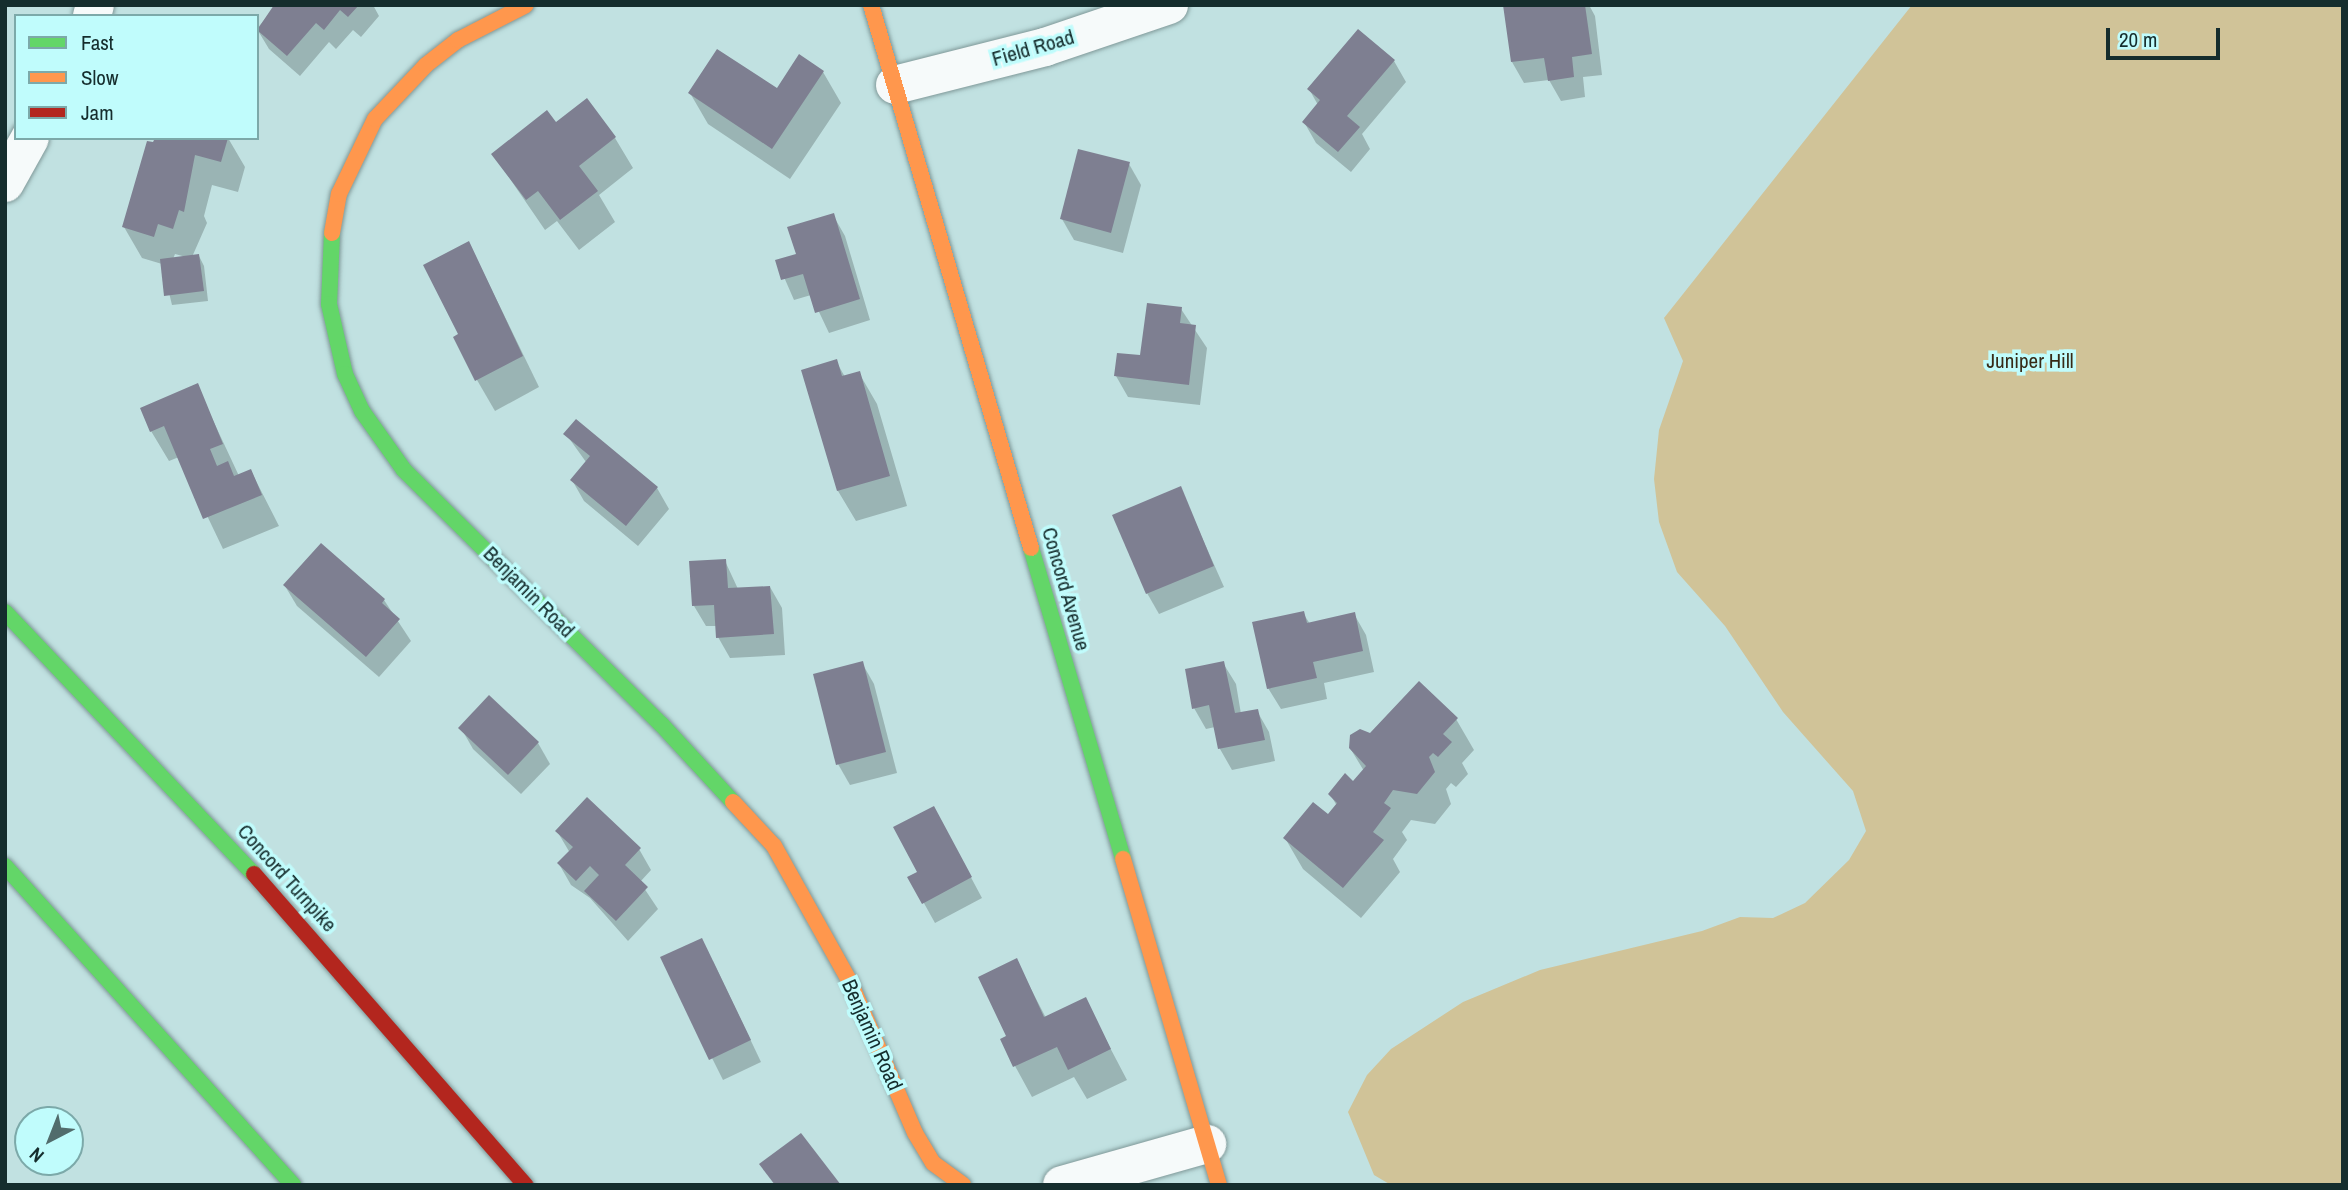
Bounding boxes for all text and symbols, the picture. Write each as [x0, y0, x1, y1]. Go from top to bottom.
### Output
legend [14, 14, 259, 140]
scale bar [2110, 14, 2224, 58]
street label: Field Road [989, 24, 1077, 72]
text: 20 m [2119, 25, 2157, 54]
text: Fast [81, 28, 114, 57]
text: Slow [81, 63, 118, 92]
text: Jam [81, 98, 114, 127]
park label: Juniper Hill [1986, 348, 2074, 374]
street label: Concord Avenue [1036, 524, 1096, 654]
street label: Benjamin Road [478, 541, 580, 643]
street label: Concord Turnpike [232, 819, 342, 937]
street label: Benjamin Road [836, 976, 908, 1094]
north arrow [14, 1106, 84, 1176]
text: N [23, 1142, 49, 1169]

